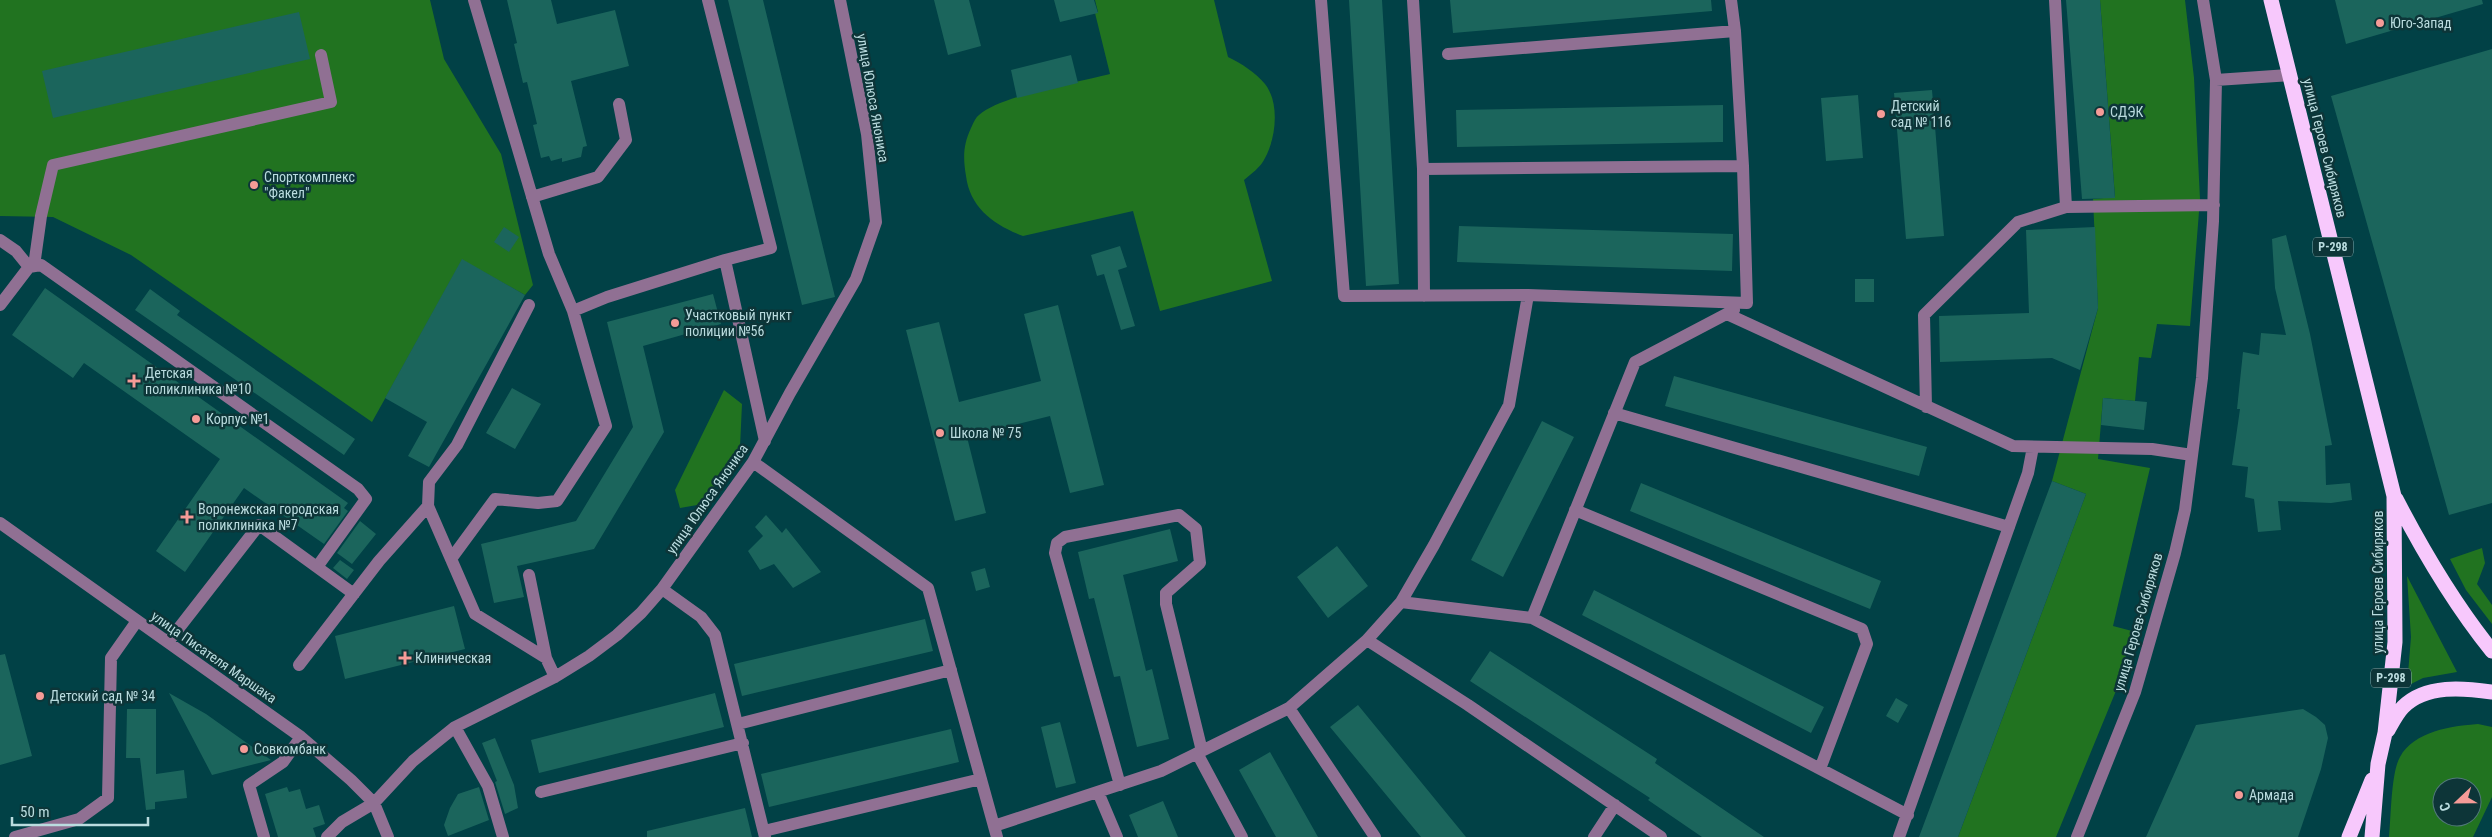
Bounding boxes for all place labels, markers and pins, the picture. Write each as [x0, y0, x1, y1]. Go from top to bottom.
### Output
place label: Юго-Запад [2390, 15, 2452, 31]
marker: Юго-Запад [2374, 17, 2386, 29]
place label: Детский сад № 116 [1891, 98, 1951, 130]
place label: СДЭК [2110, 104, 2143, 120]
marker: СДЭК [2094, 106, 2106, 118]
marker: Детский сад № 116 [1875, 108, 1887, 120]
place label: Спорткомплекс "Факел" [264, 169, 355, 201]
marker: Спорткомплекс "Факел" [248, 179, 260, 191]
place label: Участковый пункт полиции №56 [685, 307, 792, 339]
marker: Участковый пункт полиции №56 [669, 317, 681, 329]
place label: Детская поликлиника №10 [145, 365, 252, 397]
marker: Детская поликлиника №10 [127, 374, 141, 388]
place label: Корпус №1 [206, 411, 269, 427]
marker: Корпус №1 [190, 413, 202, 425]
place label: Школа № 75 [950, 425, 1022, 441]
marker: Школа № 75 [934, 427, 946, 439]
place label: Воронежская городская поликлиника №7 [198, 501, 339, 533]
marker: Воронежская городская поликлиника №7 [180, 510, 194, 524]
place label: Клиническая [415, 650, 491, 666]
marker: Клиническая [399, 652, 411, 664]
place label: Детский сад № 34 [50, 688, 155, 704]
marker: Детский сад № 34 [34, 690, 46, 702]
place label: Совкомбанк [254, 741, 326, 757]
marker: Совкомбанк [238, 743, 250, 755]
place label: Армада [2249, 787, 2294, 803]
marker: Армада [2233, 789, 2245, 801]

